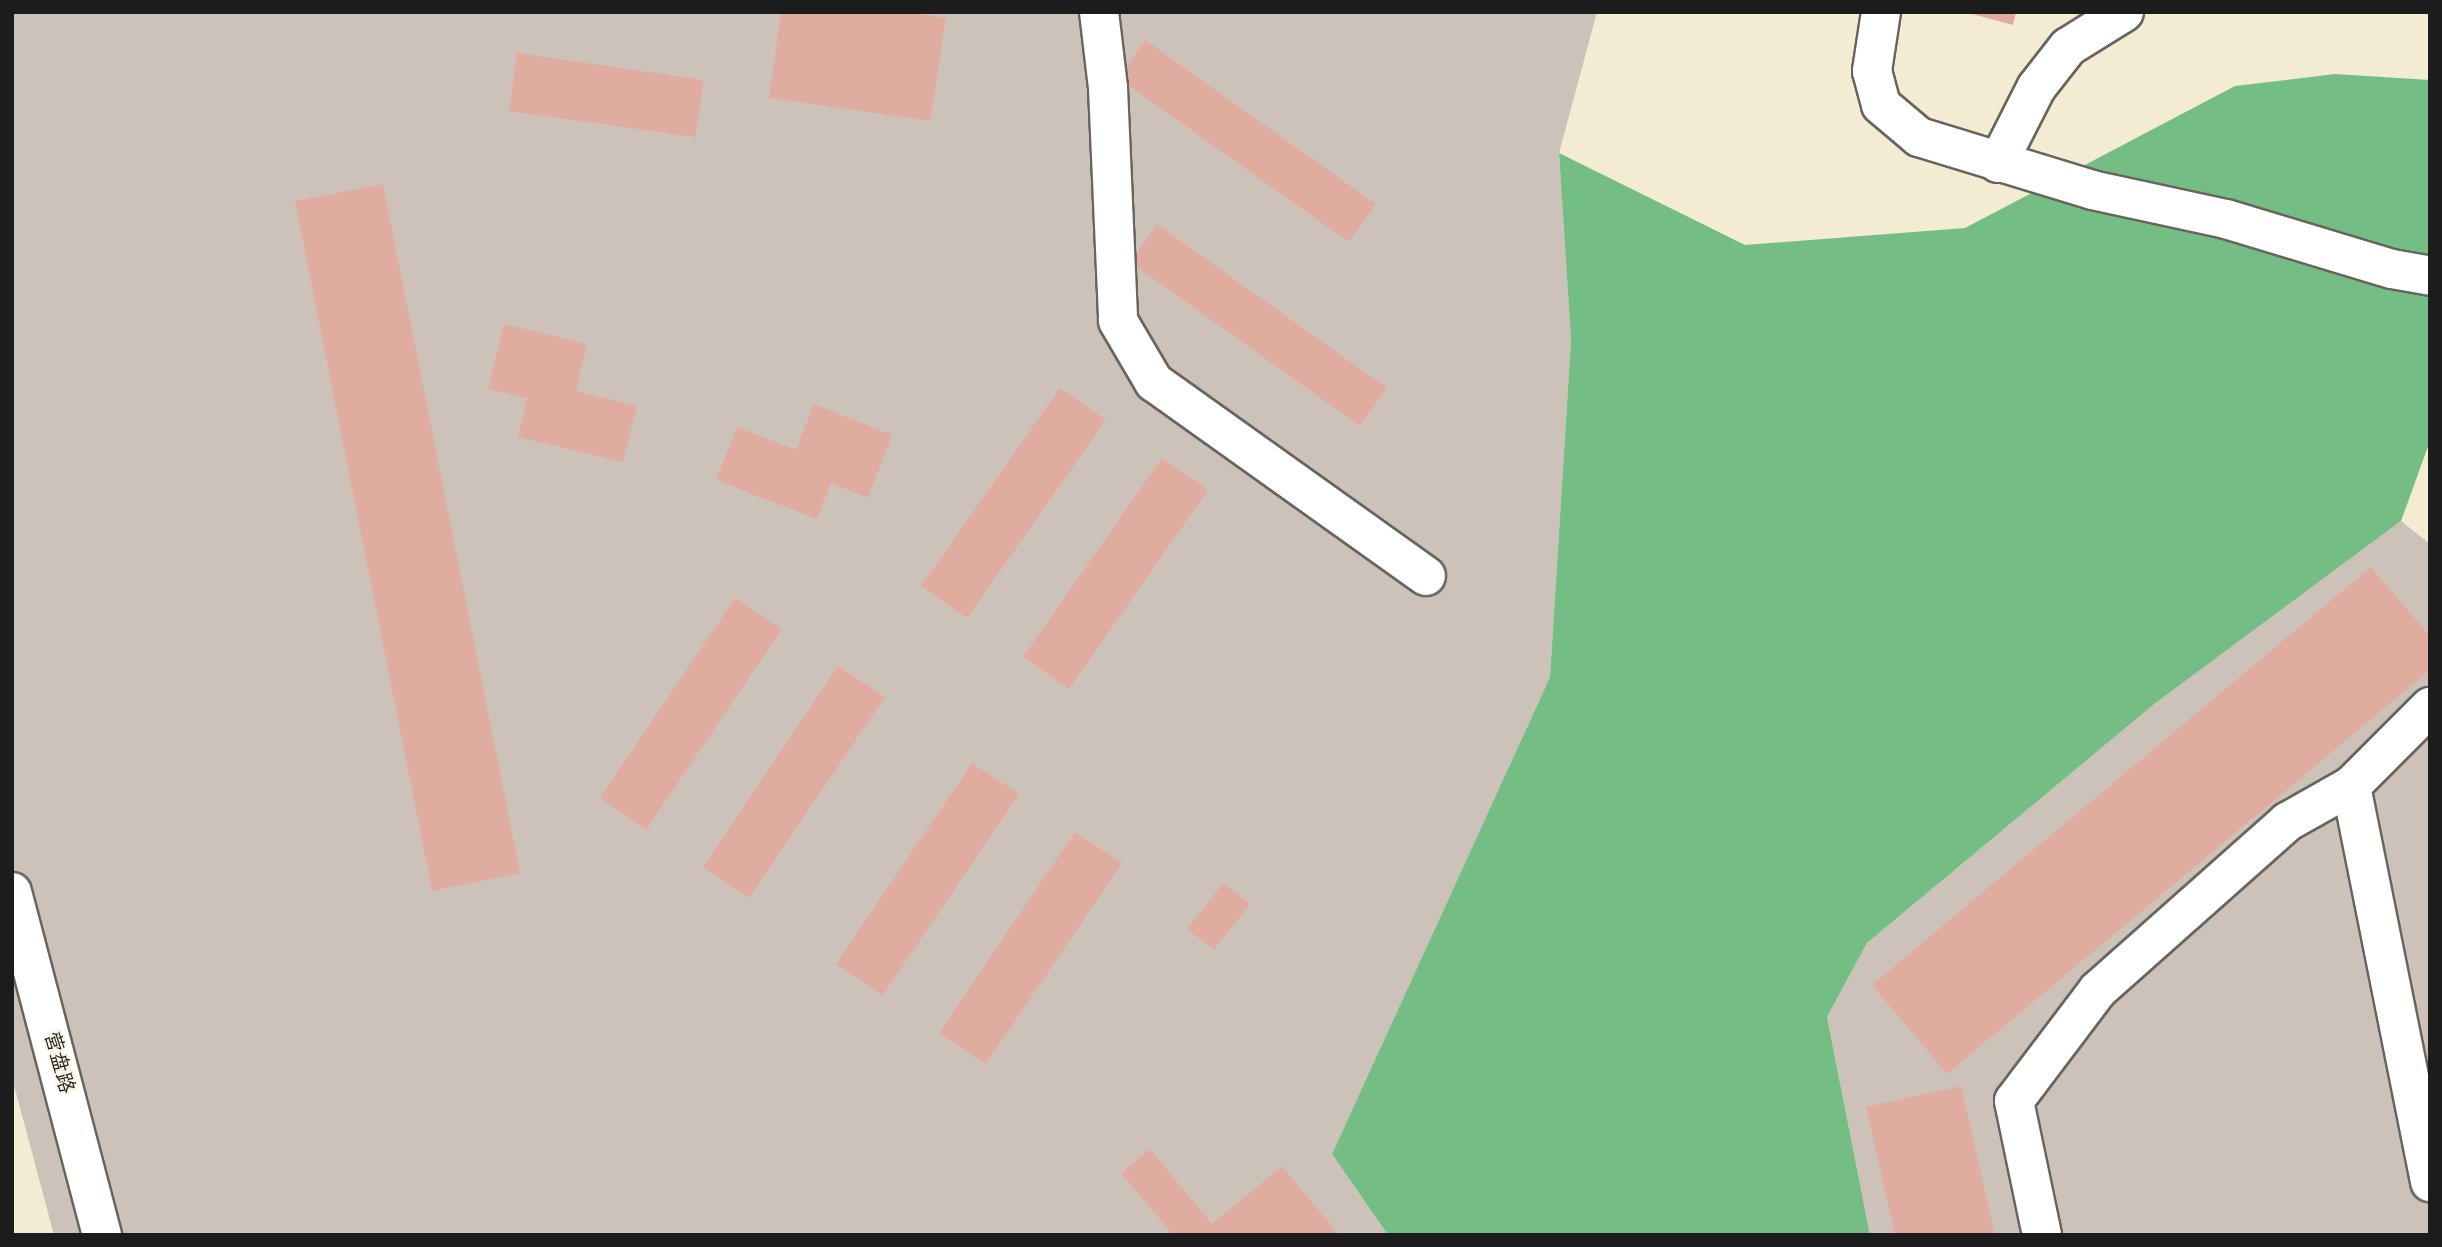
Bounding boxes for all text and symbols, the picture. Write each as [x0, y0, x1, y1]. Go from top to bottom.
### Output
street label: 营盘路 [37, 1029, 77, 1097]

